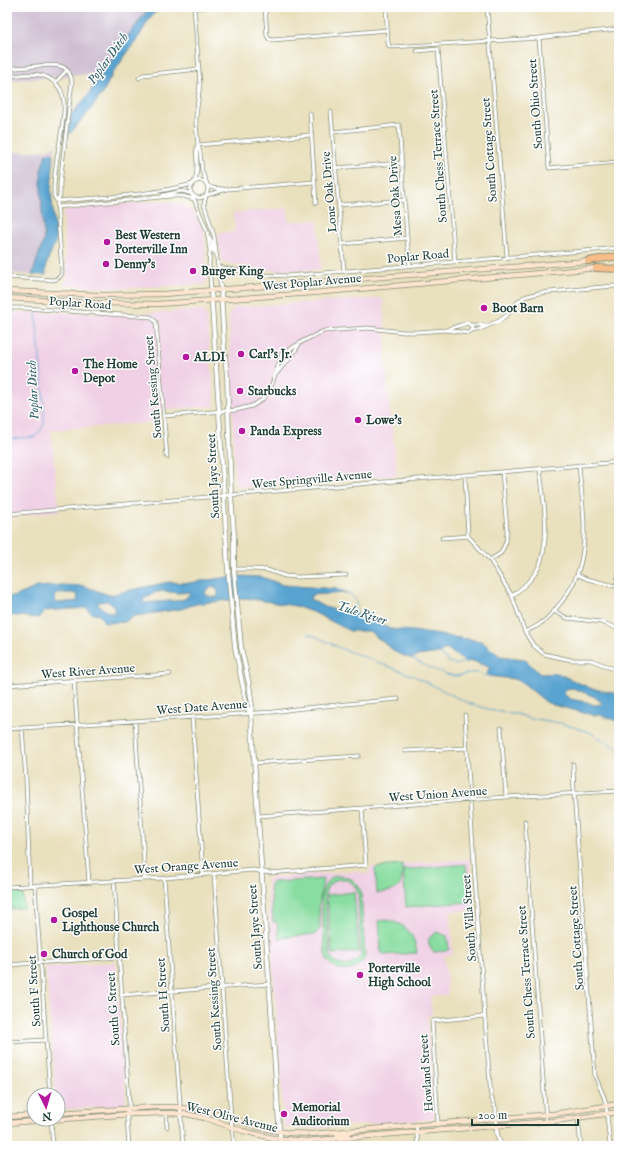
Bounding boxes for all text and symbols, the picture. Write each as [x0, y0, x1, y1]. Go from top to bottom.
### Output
water label: Poplar Ditch [84, 29, 133, 88]
street label: South Ohio Street [525, 58, 546, 150]
street label: South Chess Terrace Street [426, 89, 451, 223]
street label: South Cottage Street [478, 97, 501, 203]
street label: Lone Oak Drive [318, 150, 341, 233]
street label: Mesa Oak Drive [385, 155, 406, 237]
place label: Best Western Porterville Inn [115, 228, 188, 257]
marker: Best Western Porterville Inn [102, 237, 112, 247]
street label: Poplar Road [386, 246, 450, 268]
place label: Denny's [114, 257, 156, 273]
marker: Denny's [101, 259, 111, 269]
place label: Burger King [201, 264, 264, 280]
marker: Burger King [188, 266, 198, 276]
street label: West Poplar Avenue [262, 271, 363, 295]
street label: Poplar Road [48, 294, 112, 314]
place label: Boot Barn [492, 301, 544, 316]
marker: Boot Barn [479, 303, 489, 313]
street label: South Kessing Street [142, 335, 165, 439]
place label: Carl's Jr. [249, 347, 292, 363]
marker: Carl's Jr. [236, 349, 246, 359]
place label: ALDI [193, 350, 226, 365]
marker: ALDI [181, 352, 191, 362]
place label: The Home Depot [82, 357, 138, 387]
water label: Poplar Ditch [23, 359, 44, 420]
marker: The Home Depot [70, 366, 80, 376]
place label: Starbucks [248, 384, 297, 399]
marker: Starbucks [235, 386, 245, 396]
place label: Lowe's [365, 413, 403, 428]
marker: Lowe's [353, 415, 363, 425]
place label: Panda Express [250, 424, 322, 440]
marker: Panda Express [237, 426, 247, 436]
street label: South Jaye Street [204, 433, 224, 519]
street label: West Springville Avenue [251, 467, 373, 493]
water label: Tule River [334, 597, 389, 630]
street label: West River Avenue [41, 661, 136, 682]
street label: West Date Avenue [156, 697, 248, 718]
street label: West Union Avenue [388, 784, 488, 805]
street label: West Orange Avenue [133, 855, 239, 878]
street label: South Villa Street [459, 874, 480, 962]
street label: South Jaye Street [245, 884, 267, 970]
street label: South Cottage Street [565, 885, 588, 991]
street label: South Chess Terrace Street [514, 905, 539, 1039]
place label: Gospel Lighthouse Church [61, 906, 160, 936]
marker: Gospel Lighthouse Church [49, 915, 59, 925]
place label: Church of God [52, 947, 128, 962]
street label: South Kessing Street [203, 947, 226, 1051]
marker: Church of God [39, 949, 49, 959]
street label: South F Street [25, 955, 44, 1027]
street label: South H Street [153, 957, 174, 1033]
place label: Porterville High School [368, 961, 432, 991]
marker: Porterville High School [355, 970, 365, 980]
street label: South G Street [103, 972, 124, 1046]
street label: Howland Street [416, 1034, 437, 1112]
north arrow [26, 1087, 66, 1127]
street label: West Olive Avenue [185, 1099, 280, 1136]
place label: Memorial Auditorium [291, 1100, 350, 1129]
scale bar [472, 1101, 578, 1127]
text: N [41, 1108, 53, 1123]
text: 200 m [478, 1108, 507, 1123]
marker: Memorial Auditorium [279, 1109, 289, 1119]

